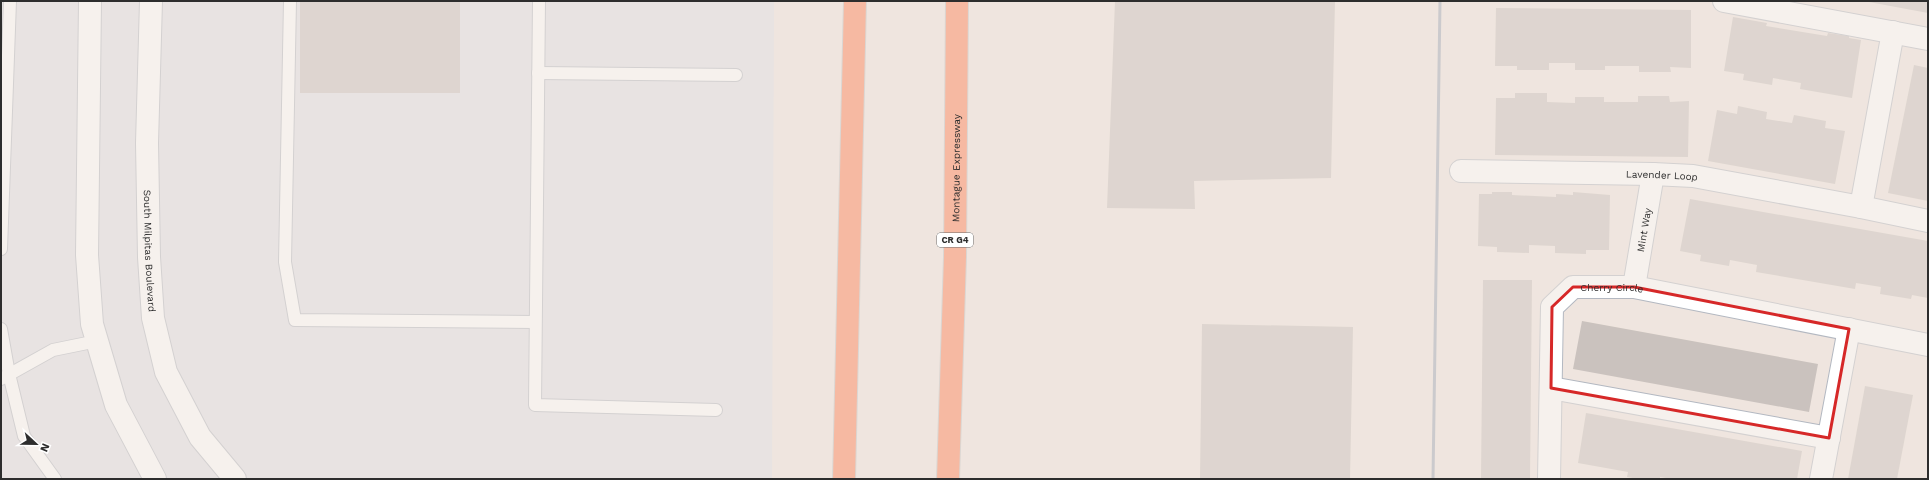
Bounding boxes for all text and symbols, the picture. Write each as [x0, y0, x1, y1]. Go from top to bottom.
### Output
street label: Montague Expressway [950, 113, 962, 222]
street label: Lavender Loop [1626, 168, 1699, 182]
street label: South Milpitas Boulevard [142, 190, 158, 312]
street label: Mint Way [1635, 206, 1653, 253]
road number: CR G4 [937, 233, 973, 247]
street label: Cherry Circle [1580, 282, 1645, 294]
north arrow [16, 424, 56, 464]
text: N [37, 441, 52, 454]

